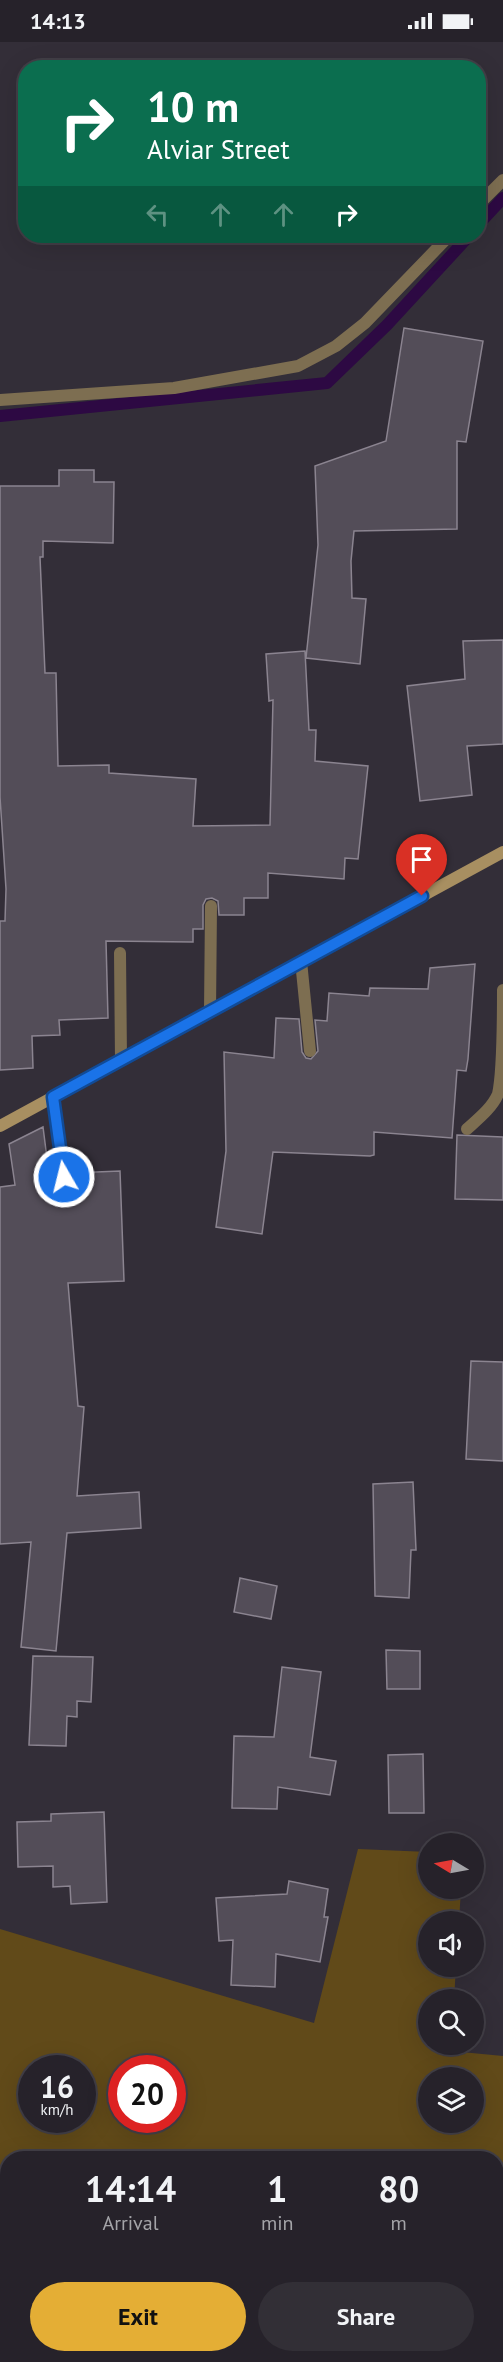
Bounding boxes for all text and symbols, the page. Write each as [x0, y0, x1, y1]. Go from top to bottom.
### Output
text: 14:13 [30, 7, 86, 35]
text: 10 m [147, 79, 239, 134]
icon: right [48, 84, 126, 162]
text: Alviar Street [147, 132, 290, 166]
icon: left [141, 198, 174, 231]
icon: ahead [204, 198, 237, 231]
icon: ahead [267, 198, 300, 231]
icon: right [330, 198, 363, 231]
pin [396, 834, 447, 896]
icon: arrive [405, 843, 438, 876]
position arrow [32, 1145, 96, 1209]
north arrow [418, 1833, 484, 1899]
map controls [418, 1833, 484, 2133]
button: sound [418, 1911, 484, 1977]
button: search [418, 1989, 484, 2055]
speed limit sign: 20 [108, 2055, 186, 2133]
text: 16 [40, 2067, 74, 2106]
button: layers [418, 2067, 484, 2133]
text: km/h [41, 2100, 73, 2119]
text: 14:14 [85, 2165, 176, 2212]
text: 1 [267, 2165, 287, 2212]
text: 80 [378, 2165, 419, 2212]
text: Arrival [102, 2210, 159, 2236]
text: min [261, 2210, 294, 2236]
text: m [391, 2210, 407, 2236]
button: Exit [30, 2282, 246, 2351]
button: Share [258, 2282, 474, 2351]

